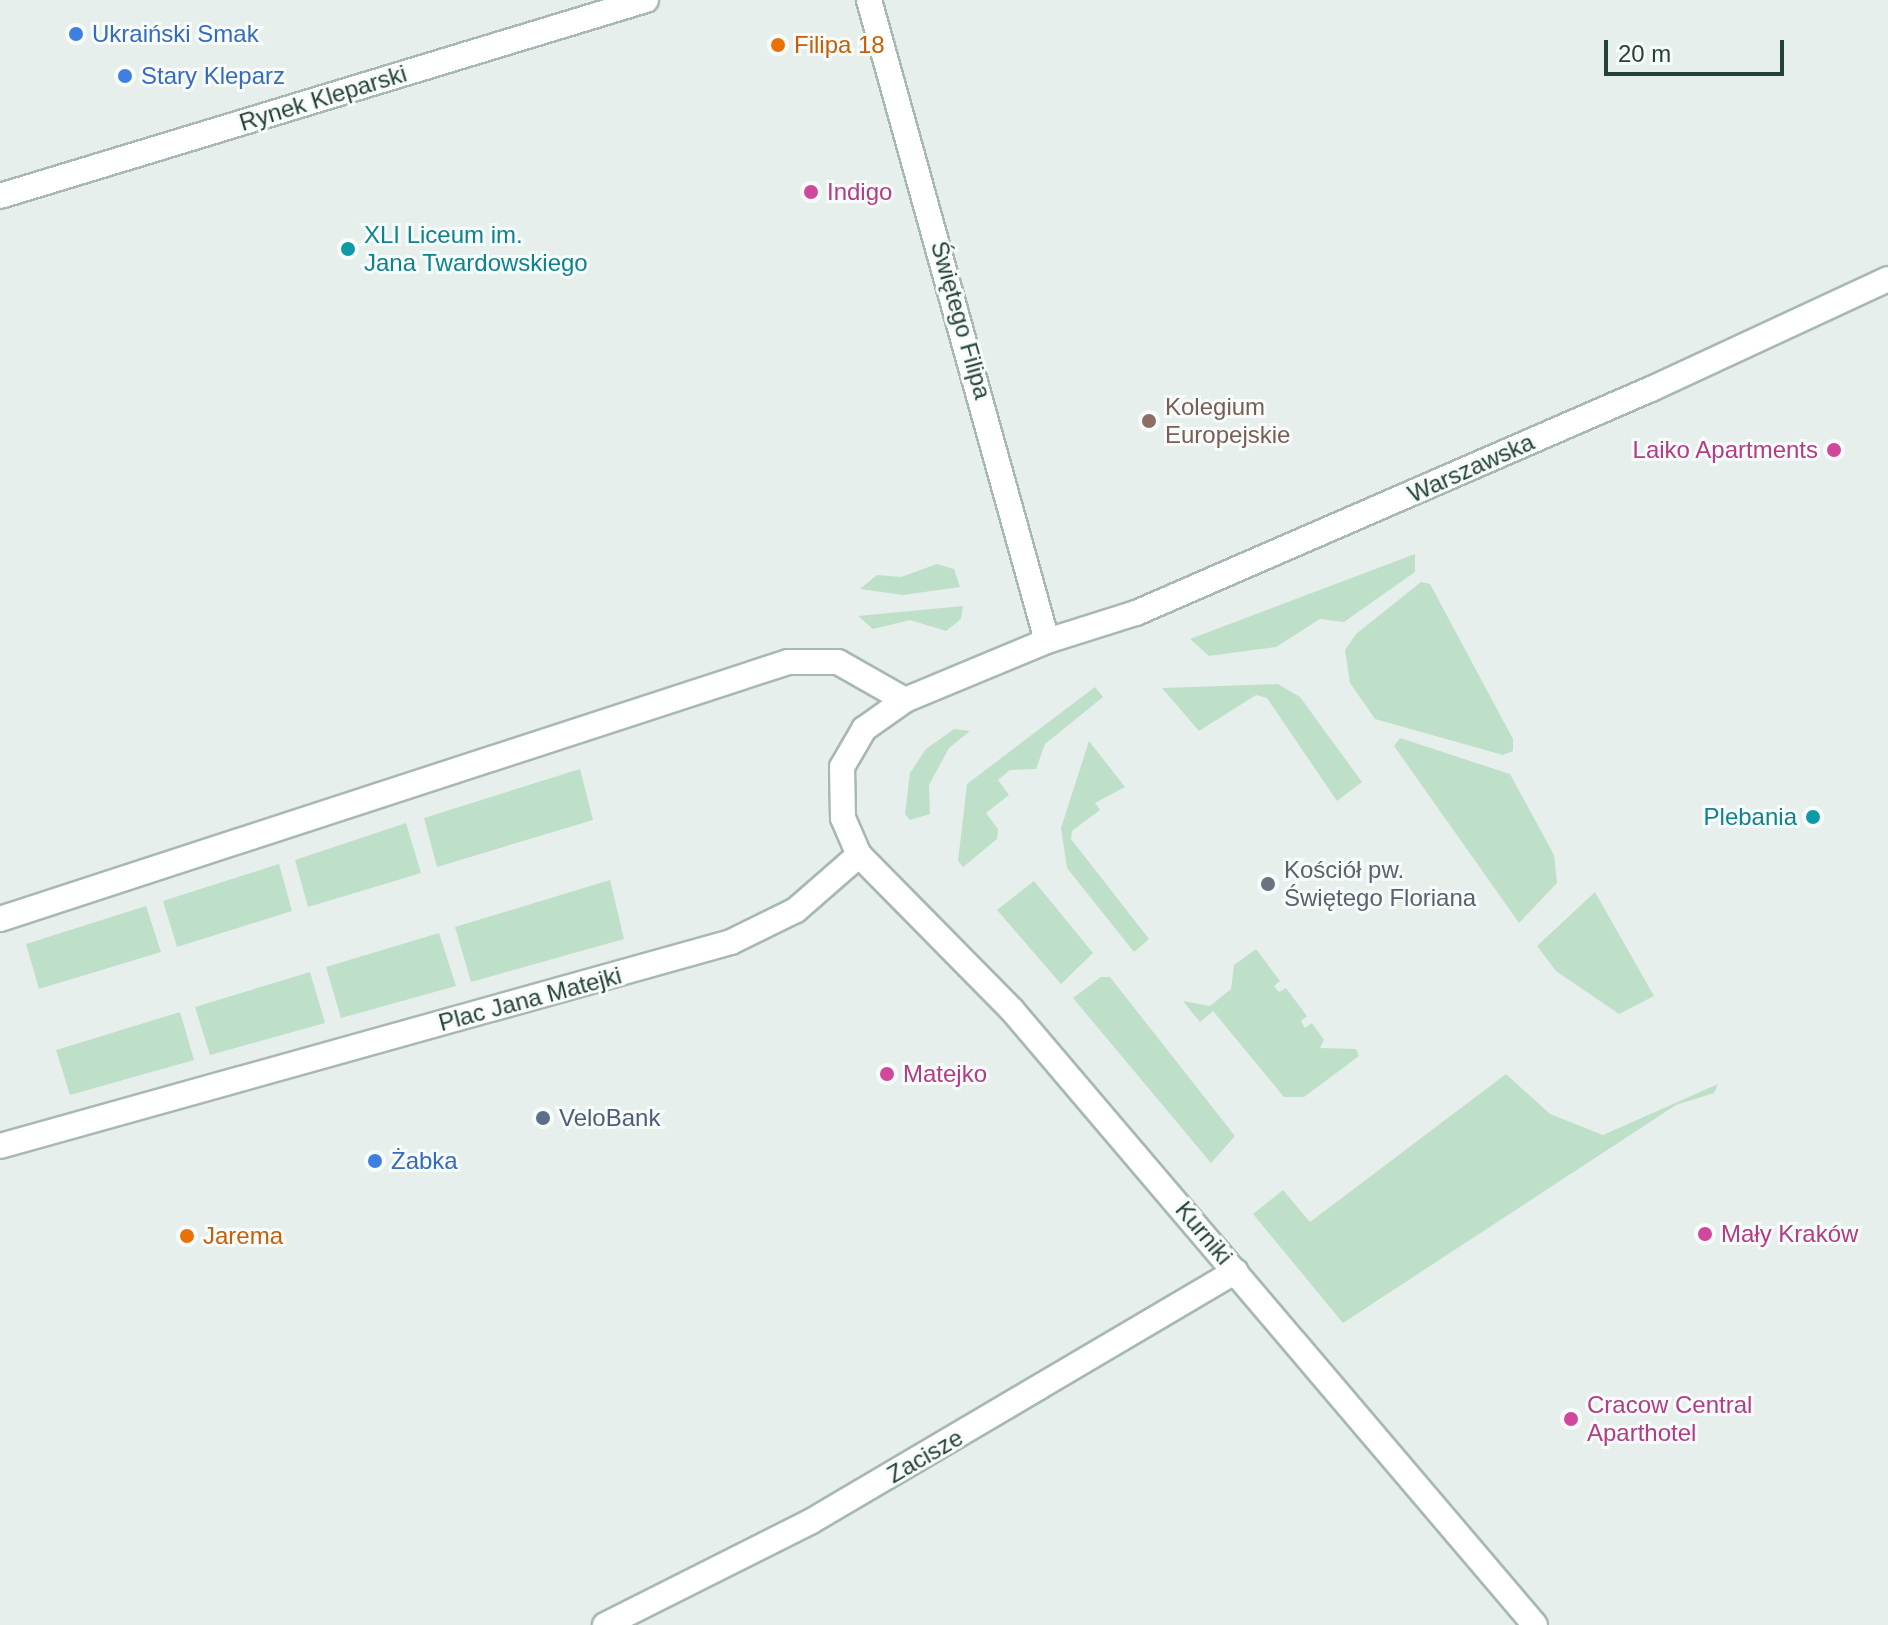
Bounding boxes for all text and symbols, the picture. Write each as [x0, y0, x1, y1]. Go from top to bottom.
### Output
place label: Ukraiński Smak [92, 20, 259, 48]
scale bar [1608, 24, 1788, 74]
marker: Ukraiński Smak [67, 25, 85, 43]
place label: Filipa 18 [794, 31, 885, 59]
marker: Filipa 18 [769, 36, 787, 54]
text: 20 m [1618, 40, 1671, 67]
street label: Rynek Kleparski [236, 59, 410, 137]
place label: Stary Kleparz [141, 62, 285, 90]
marker: Stary Kleparz [116, 67, 134, 85]
place label: Indigo [827, 178, 892, 206]
marker: Indigo [802, 183, 820, 201]
place label: XLI Liceum im. Jana Twardowskiego [364, 221, 588, 277]
street label: Świętego Filipa [925, 238, 997, 402]
marker: XLI Liceum im. Jana Twardowskiego [339, 240, 357, 258]
place label: Kolegium Europejskie [1165, 393, 1290, 449]
marker: Kolegium Europejskie [1140, 412, 1158, 430]
street label: Warszawska [1403, 427, 1539, 509]
place label: Laiko Apartments [1631, 436, 1818, 464]
marker: Laiko Apartments [1825, 441, 1843, 459]
place label: Plebania [1704, 803, 1797, 831]
marker: Plebania [1804, 808, 1822, 826]
place label: Kościół pw. Świętego Floriana [1284, 856, 1476, 912]
marker: Kościół pw. Świętego Floriana [1259, 875, 1277, 893]
street label: Plac Jana Matejki [435, 961, 625, 1037]
place label: Matejko [903, 1060, 987, 1088]
marker: Matejko [878, 1065, 896, 1083]
place label: VeloBank [559, 1104, 660, 1132]
marker: VeloBank [534, 1109, 552, 1127]
place label: Żabka [391, 1147, 458, 1175]
marker: Żabka [366, 1152, 384, 1170]
street label: Kurniki [1169, 1196, 1239, 1270]
place label: Mały Kraków [1721, 1220, 1858, 1248]
place label: Jarema [203, 1222, 283, 1250]
marker: Mały Kraków [1696, 1225, 1714, 1243]
marker: Jarema [178, 1227, 196, 1245]
place label: Cracow Central Aparthotel [1587, 1391, 1752, 1447]
marker: Cracow Central Aparthotel [1562, 1410, 1580, 1428]
street label: Zacisze [882, 1423, 968, 1489]

